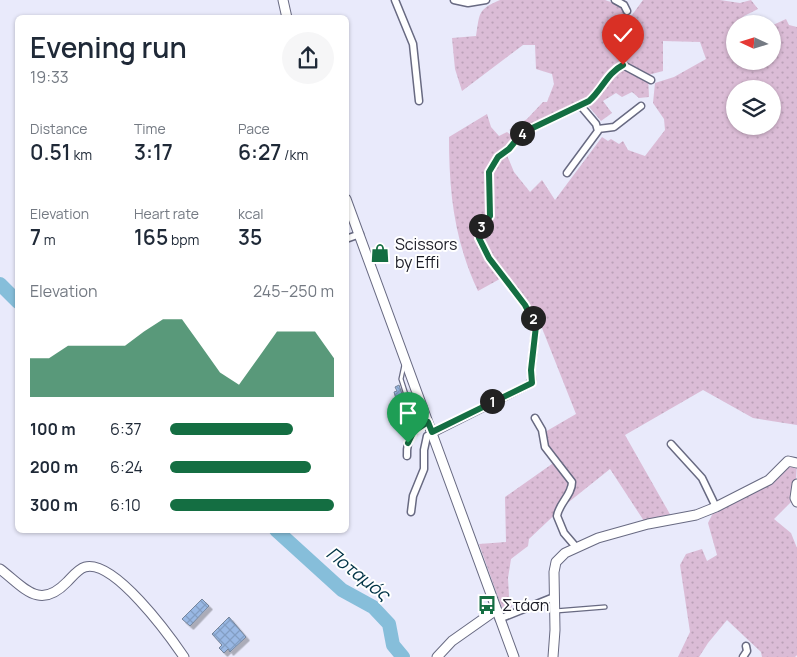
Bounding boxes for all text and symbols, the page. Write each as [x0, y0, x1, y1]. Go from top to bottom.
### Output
pin [602, 14, 644, 65]
north arrow [726, 15, 781, 70]
map controls [726, 15, 781, 135]
icon: check [609, 21, 637, 49]
text: Evening run [30, 28, 187, 66]
button: share [282, 32, 334, 84]
text: 19:33 [30, 66, 69, 88]
button: layers [726, 80, 781, 135]
text: Distance [30, 119, 87, 138]
text: Time [134, 119, 166, 138]
text: Pace [238, 119, 270, 138]
pin: 4 [510, 120, 534, 146]
text: 4 [518, 124, 527, 143]
text: 0.51 [30, 138, 71, 166]
text: 3:17 [134, 138, 173, 166]
text: 6:27 [238, 138, 281, 166]
text: km [71, 145, 92, 164]
text: /km [281, 145, 308, 164]
text: Elevation [30, 204, 89, 223]
text: Heart rate [134, 204, 199, 223]
text: kcal [238, 204, 264, 223]
pin: 3 [468, 214, 494, 238]
text: 3 [477, 217, 486, 236]
text: 7 [30, 223, 41, 251]
text: 165 [134, 223, 168, 251]
text: 35 [238, 223, 262, 251]
text: m [41, 230, 56, 249]
text: bpm [168, 230, 199, 249]
place label: Scissors by Effi [395, 233, 457, 273]
shop icon: Scissors by Effi [369, 242, 391, 264]
text: Elevation [30, 280, 98, 302]
text: 245–250 m [253, 280, 334, 302]
pin: 2 [520, 306, 546, 330]
text: 2 [529, 309, 538, 328]
pin: 1 [480, 388, 504, 414]
pin [387, 392, 429, 443]
text: 1 [489, 392, 496, 411]
icon: arrive [394, 399, 422, 427]
text: 100 m [30, 418, 76, 440]
text: 6:37 [110, 418, 142, 440]
text: 200 m [30, 456, 78, 478]
text: 6:24 [110, 456, 143, 478]
text: 300 m [30, 494, 78, 516]
text: 6:10 [110, 494, 141, 516]
water label: Ποταμός [322, 541, 397, 607]
bus stop icon: Στάση [476, 594, 498, 616]
place label: Στάση [502, 594, 549, 616]

